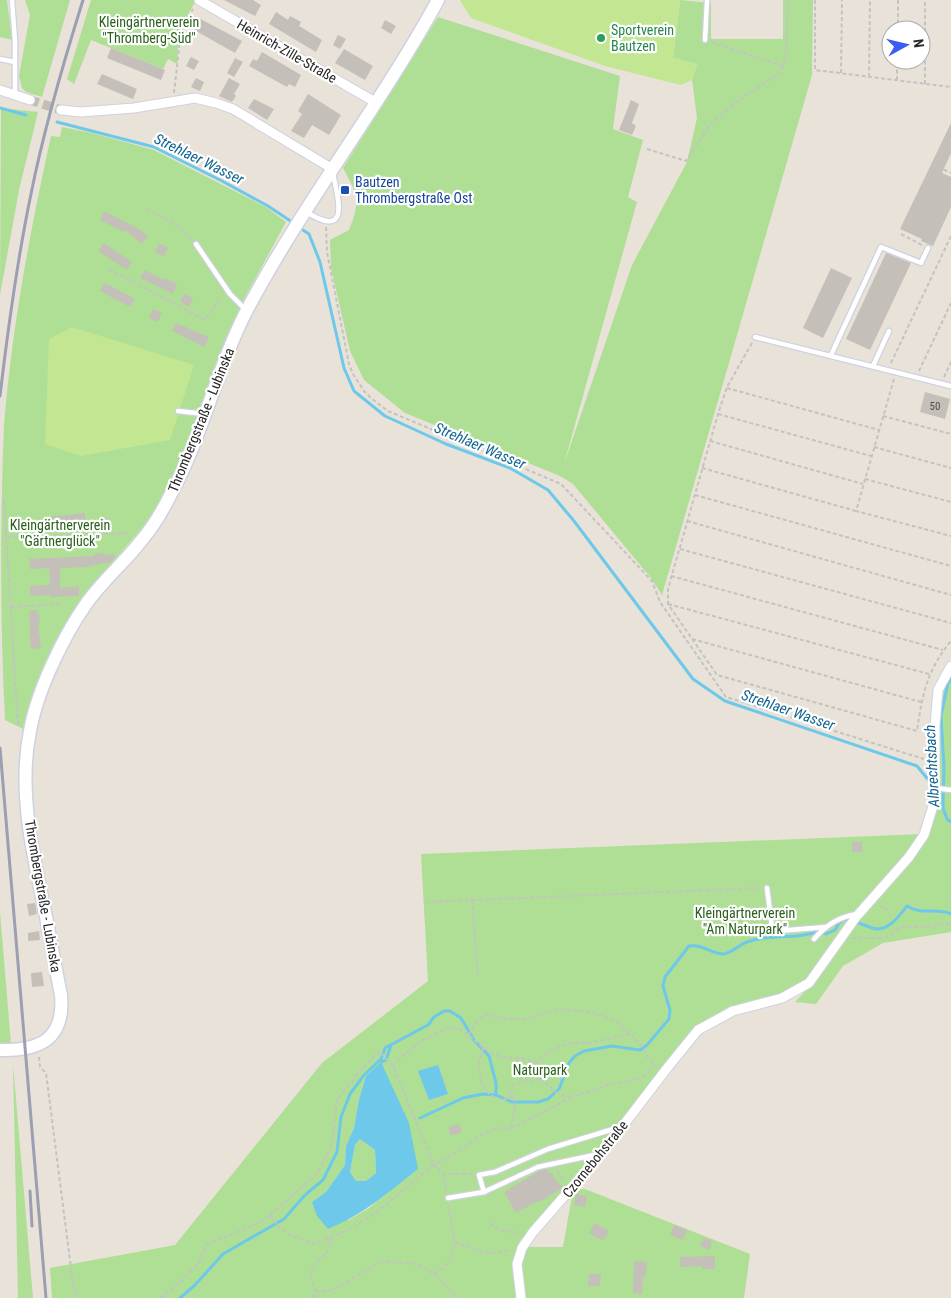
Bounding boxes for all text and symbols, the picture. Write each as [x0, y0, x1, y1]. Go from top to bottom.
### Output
park label: Kleingärtnerverein "Thromberg-Süd" [99, 14, 199, 46]
street label: Heinrich-Zille-Straße [234, 16, 340, 86]
north arrow [881, 20, 931, 70]
place label: Sportverein Bautzen [611, 22, 674, 54]
marker: Sportverein Bautzen [595, 32, 607, 44]
text: N [910, 38, 927, 49]
water label: Strehlaer Wasser [151, 130, 247, 189]
place label: Bautzen Thrombergstraße Ost [355, 174, 473, 206]
marker: Bautzen Thrombergstraße Ost [339, 184, 351, 196]
street label: Thrombergstraße - Lubinska [165, 345, 237, 495]
house number: 50 [930, 400, 940, 413]
water label: Strehlaer Wasser [432, 419, 529, 474]
park label: Kleingärtnerverein "Gärtnerglück" [10, 517, 110, 549]
water label: Strehlaer Wasser [739, 686, 837, 735]
water label: Albrechtsbach [921, 724, 943, 809]
street label: Thrombergstraße - Lubinska [22, 818, 64, 974]
park label: Kleingärtnerverein "Am Naturpark" [695, 905, 795, 937]
park label: Naturpark [513, 1062, 568, 1078]
street label: Czornebohstraße [559, 1117, 631, 1201]

